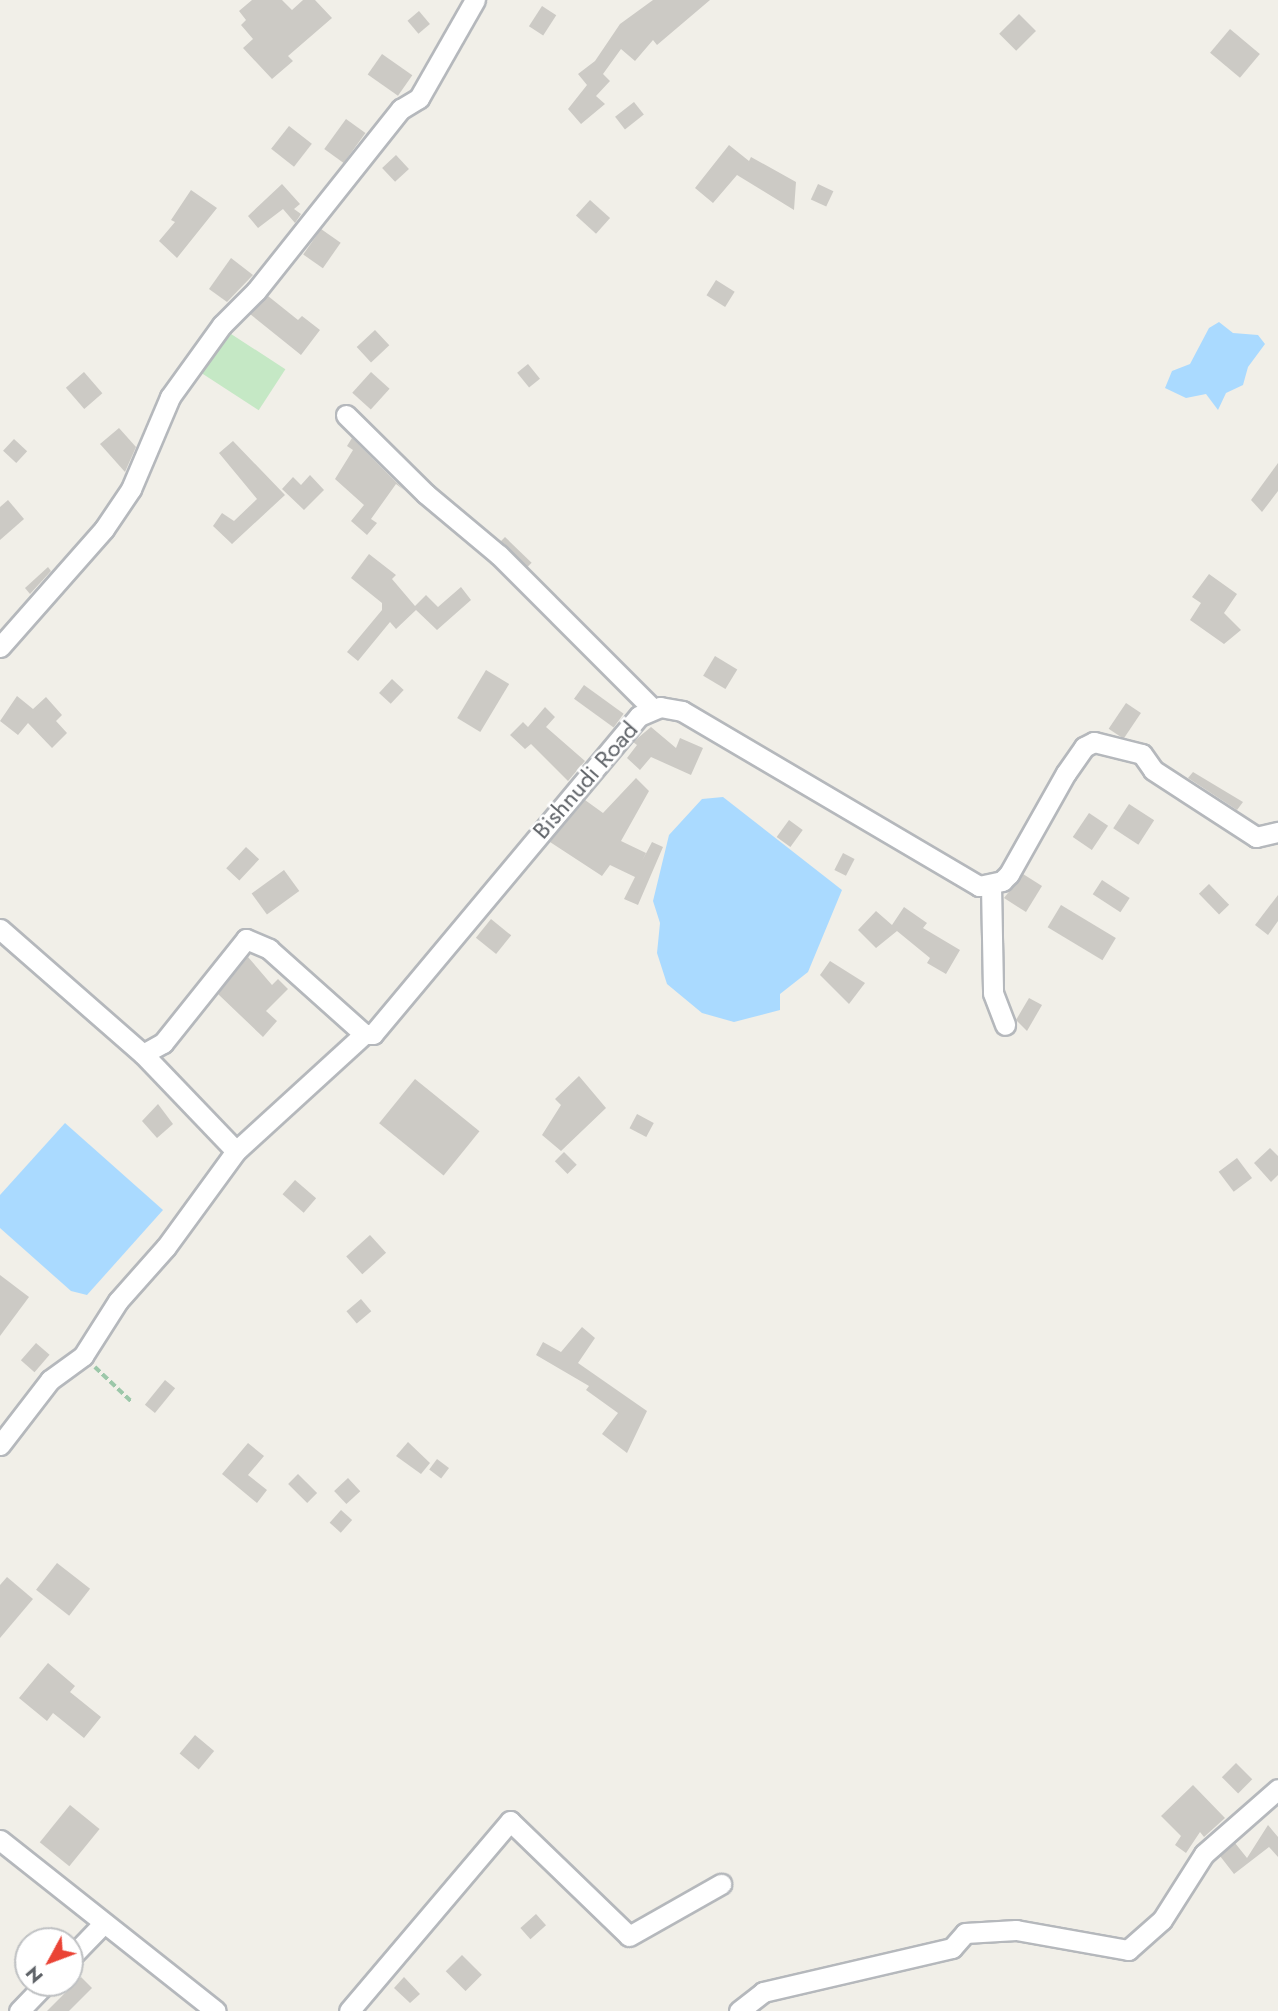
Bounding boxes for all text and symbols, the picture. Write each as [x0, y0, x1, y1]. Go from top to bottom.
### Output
street label: Bishnudi Road [526, 715, 644, 845]
north arrow [14, 1927, 84, 1997]
text: N [19, 1960, 49, 1989]

